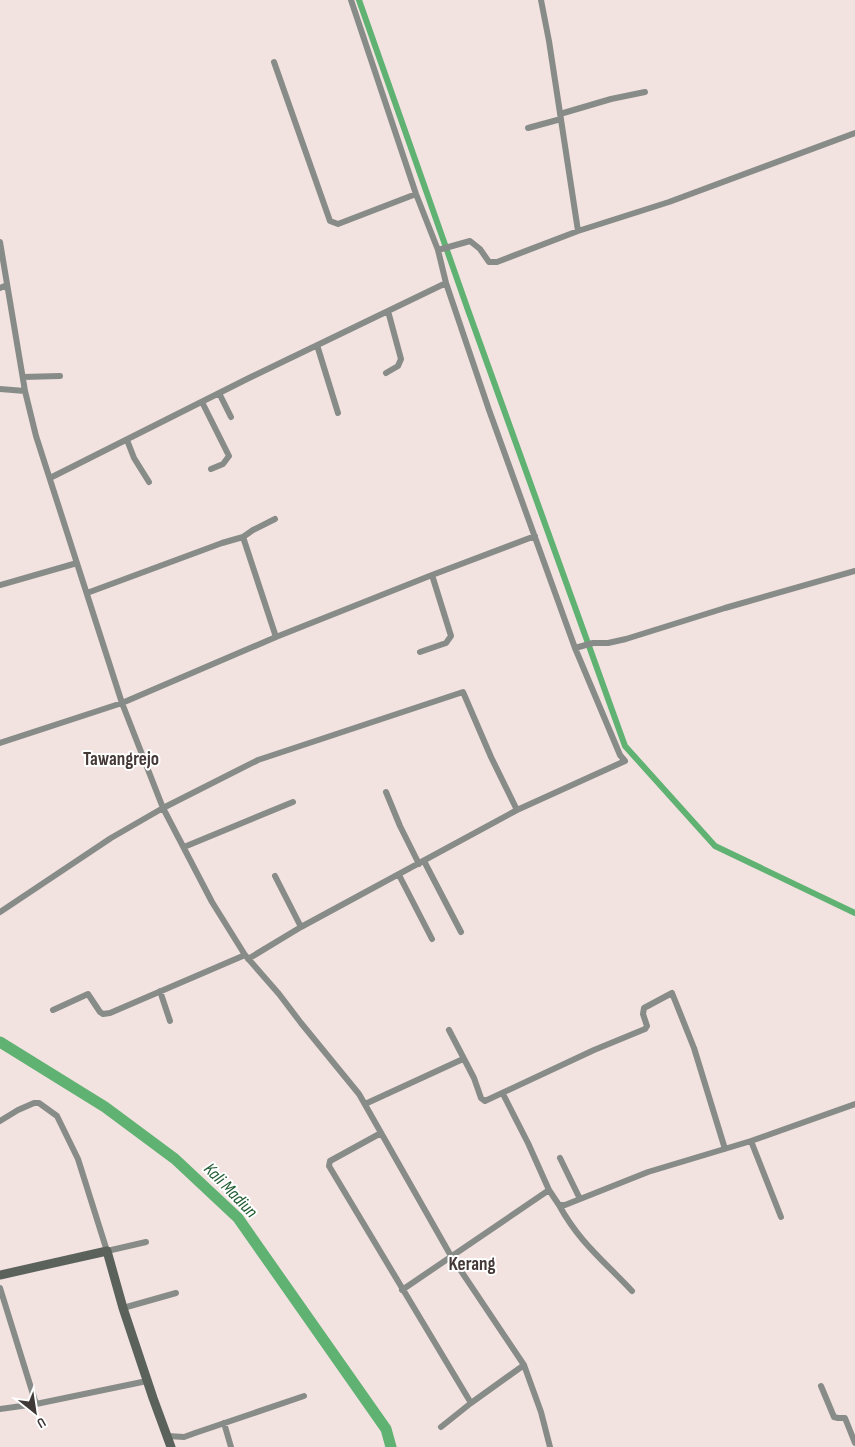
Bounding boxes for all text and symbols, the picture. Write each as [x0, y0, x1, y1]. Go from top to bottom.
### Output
district label: Tawangrejo [83, 748, 159, 771]
water label: Kali Madiun [199, 1159, 262, 1222]
district label: Kerang [449, 1253, 495, 1276]
north arrow [10, 1387, 60, 1437]
text: U [34, 1414, 49, 1432]

